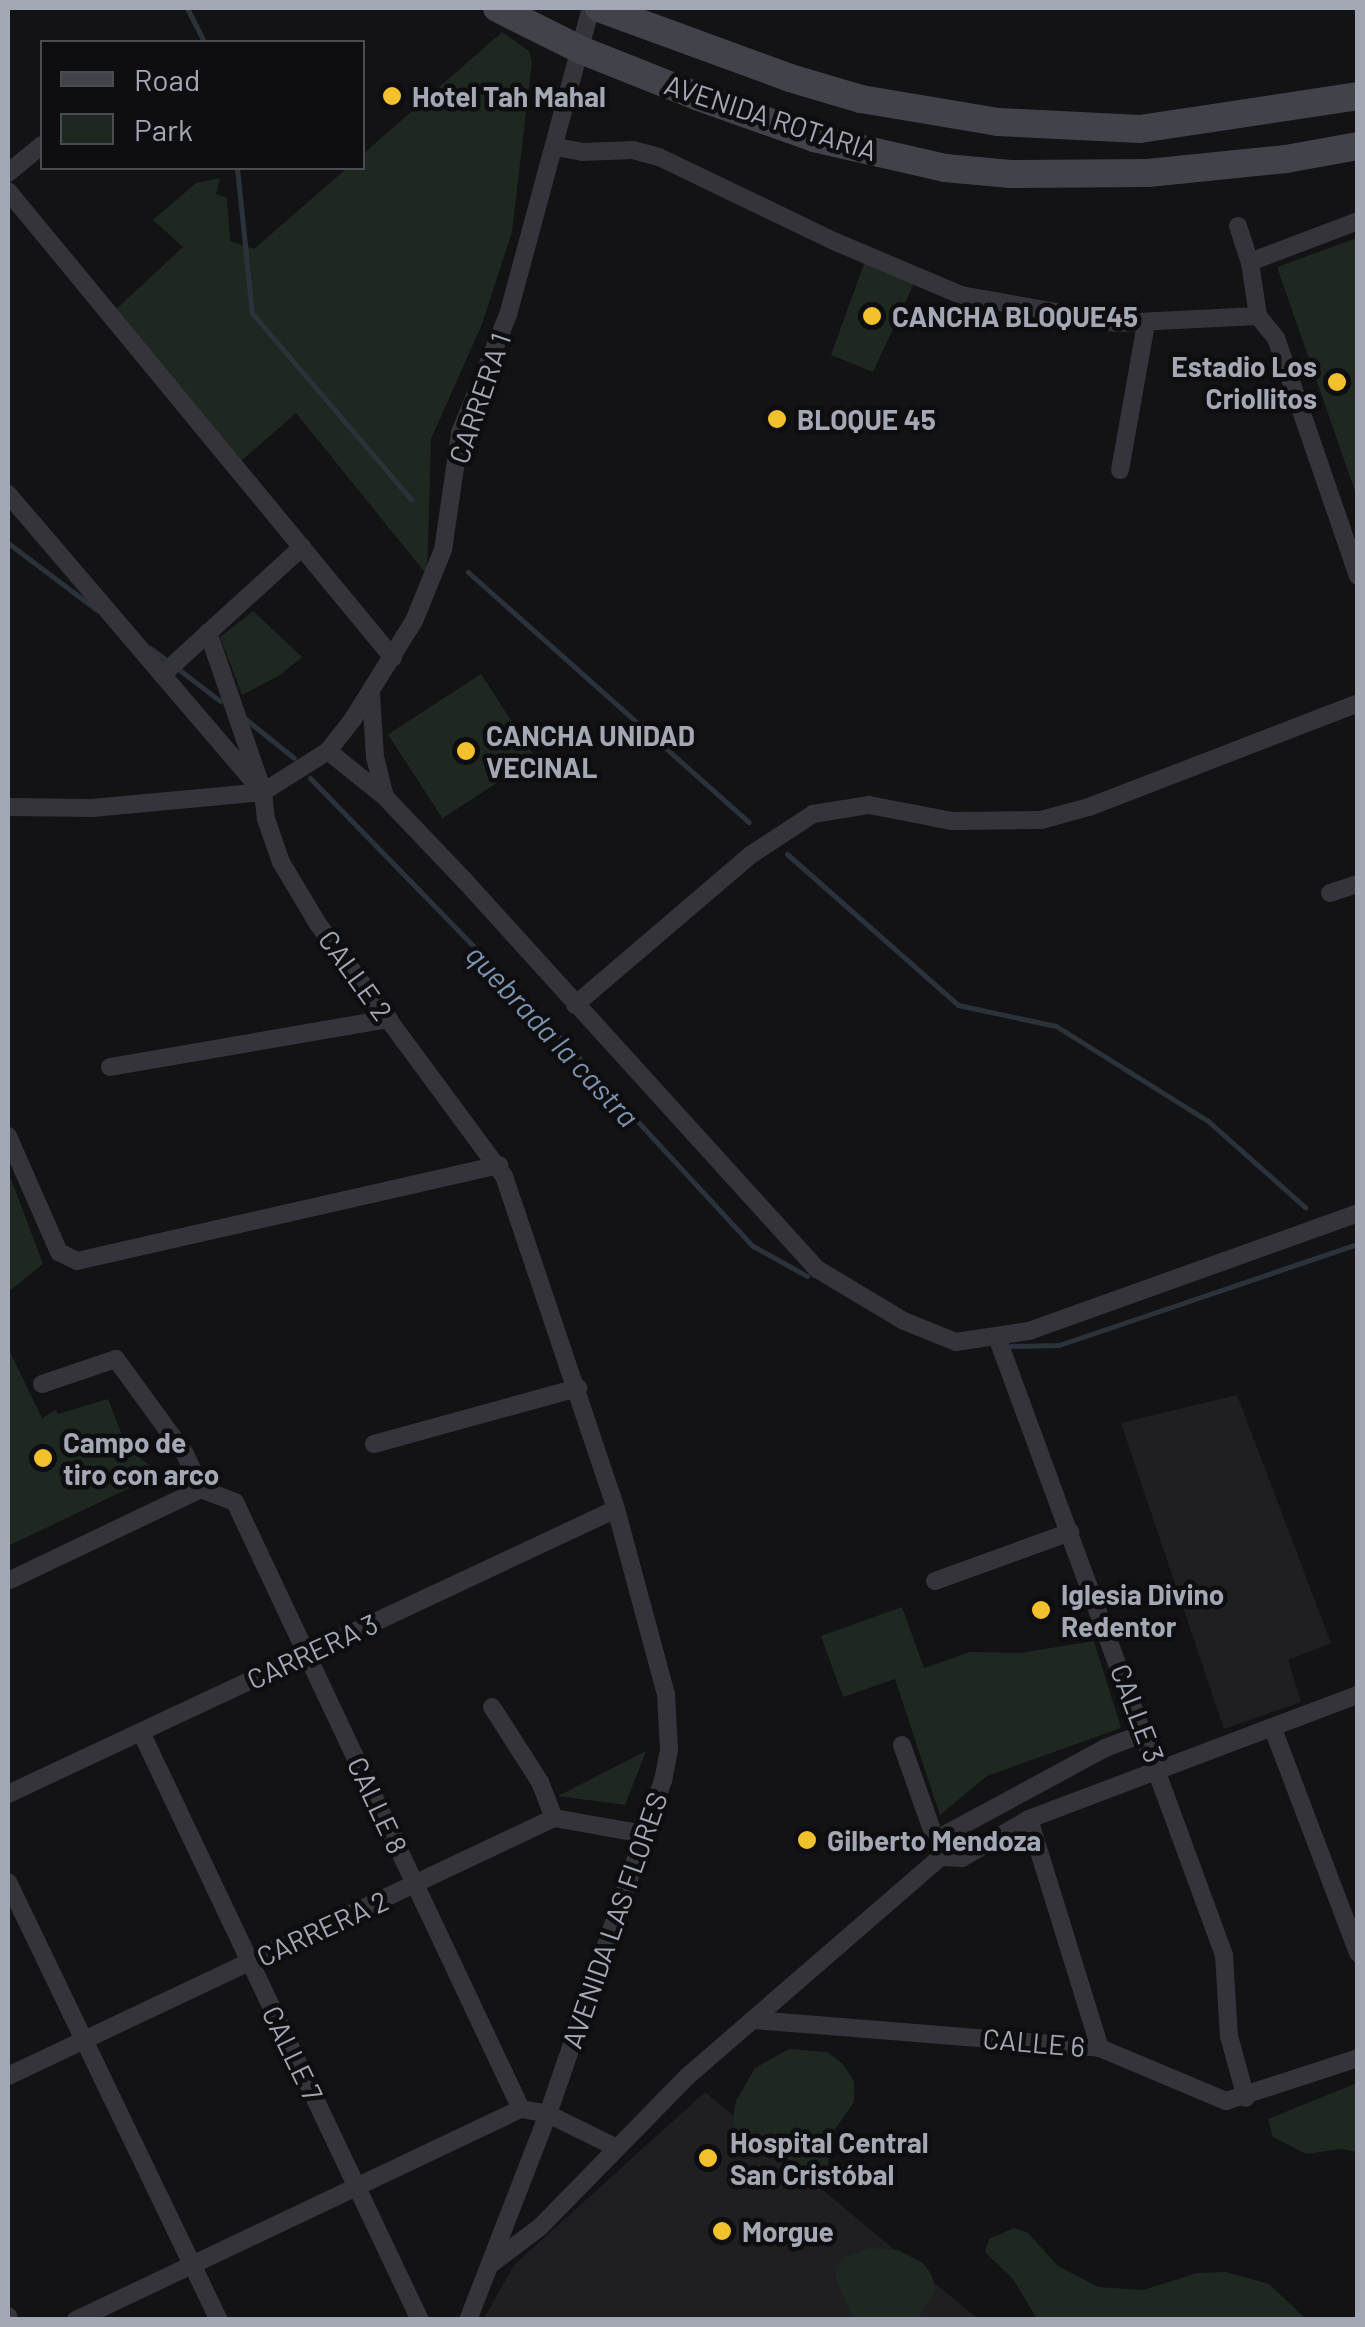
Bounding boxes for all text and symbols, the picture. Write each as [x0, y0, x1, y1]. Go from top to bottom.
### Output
legend [40, 40, 365, 170]
text: Road [134, 61, 200, 97]
street label: AVENIDA ROTARIA [661, 67, 881, 167]
place label: Hotel Tah Mahal [412, 79, 606, 113]
marker: Hotel Tah Mahal [381, 85, 403, 107]
text: Park [134, 111, 193, 147]
place label: CANCHA BLOQUE45 [892, 299, 1138, 333]
marker: CANCHA BLOQUE45 [861, 305, 883, 327]
street label: CARRERA 1 [441, 328, 517, 468]
place label: Estadio Los Criollitos [1171, 349, 1317, 415]
marker: Estadio Los Criollitos [1326, 371, 1348, 393]
place label: BLOQUE 45 [797, 402, 936, 436]
marker: BLOQUE 45 [766, 408, 788, 430]
place label: CANCHA UNIDAD VECINAL [486, 718, 695, 784]
marker: CANCHA UNIDAD VECINAL [455, 740, 477, 762]
street label: CALLE 2 [312, 923, 400, 1027]
water label: quebrada la castra [459, 936, 647, 1134]
place label: Campo de tiro con arco [63, 1425, 219, 1491]
marker: Campo de tiro con arco [32, 1447, 54, 1469]
place label: Iglesia Divino Redentor [1061, 1577, 1224, 1643]
marker: Iglesia Divino Redentor [1030, 1599, 1052, 1621]
street label: CARRERA 3 [241, 1606, 383, 1696]
street label: CALLE 3 [1104, 1659, 1172, 1767]
street label: CALLE 8 [341, 1751, 415, 1859]
street label: AVENIDA LAS FLORES [554, 1787, 674, 2053]
place label: Gilberto Mendoza [827, 1823, 1041, 1857]
marker: Gilberto Mendoza [796, 1829, 818, 1851]
street label: CARRERA 2 [251, 1883, 393, 1973]
street label: CALLE 7 [256, 2000, 330, 2106]
street label: CALLE 6 [981, 2021, 1087, 2063]
place label: Hospital Central San Cristóbal [730, 2125, 929, 2191]
marker: Hospital Central San Cristóbal [695, 2145, 721, 2171]
place label: Morgue [742, 2214, 834, 2248]
marker: Morgue [711, 2220, 733, 2242]

